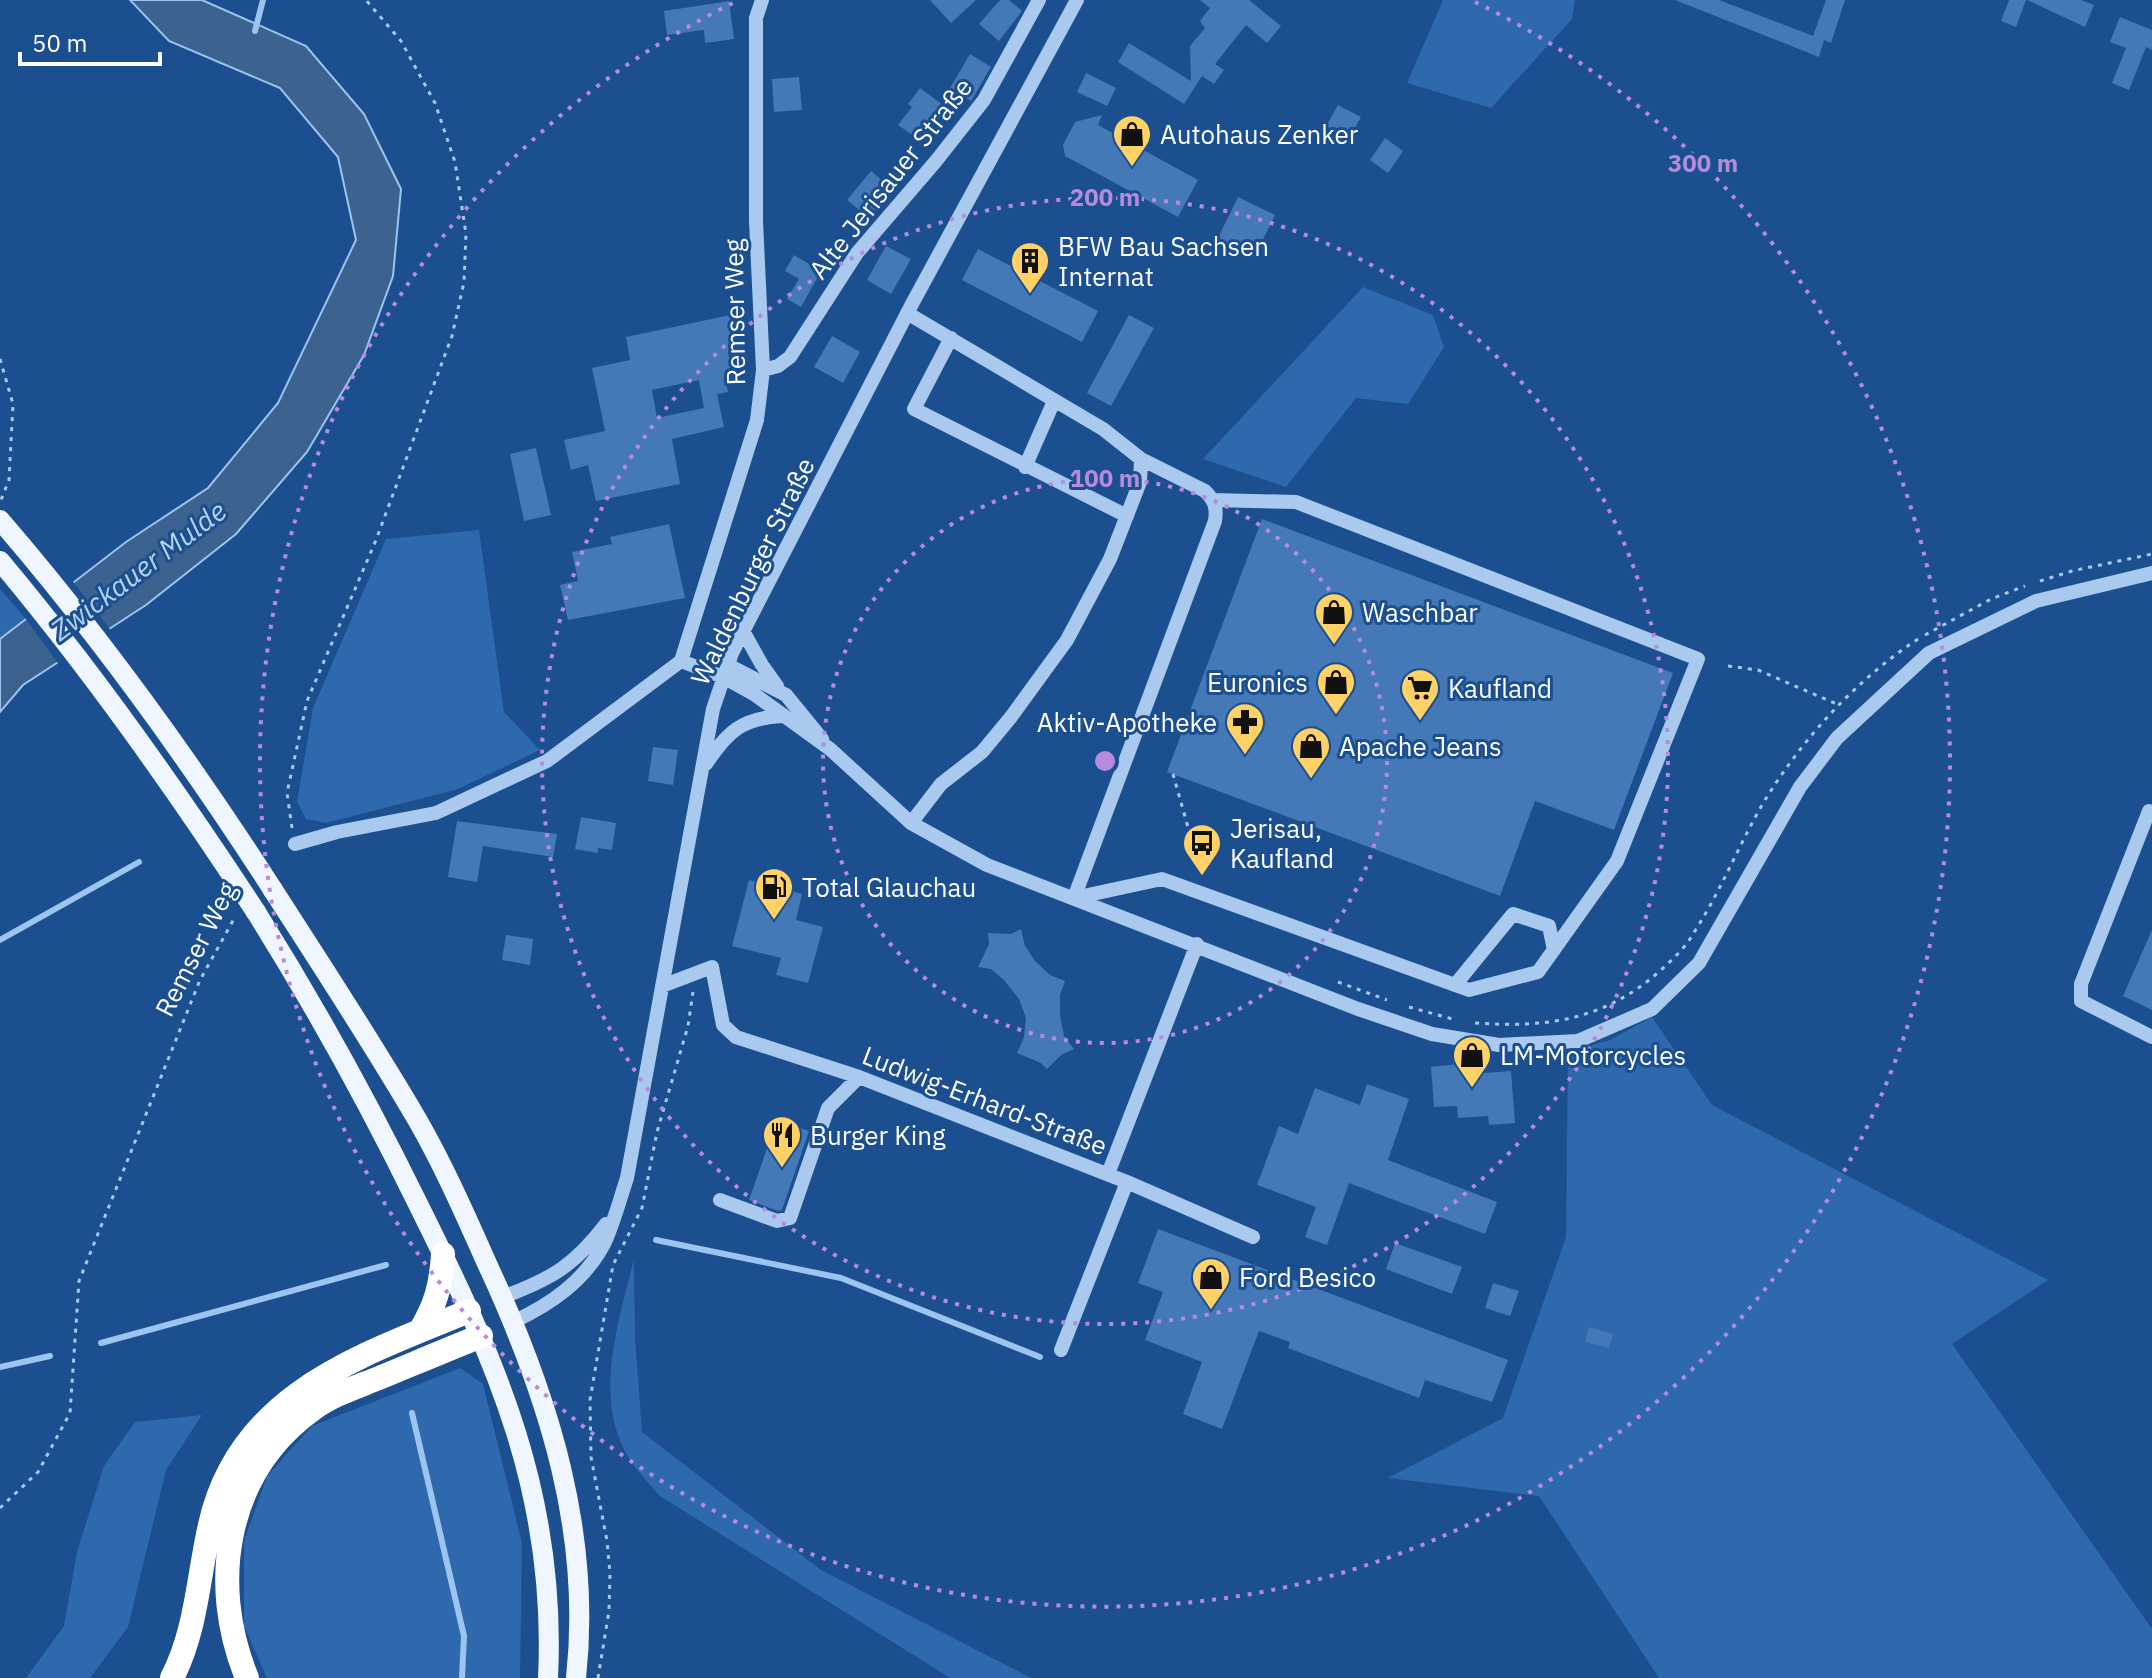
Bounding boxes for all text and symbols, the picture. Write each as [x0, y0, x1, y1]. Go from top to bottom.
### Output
scale bar [20, 16, 160, 66]
text: 50 m [32, 27, 87, 59]
street label: Alte Jerisauer Straße [801, 70, 979, 286]
shop icon: Autohaus Zenker [1111, 113, 1153, 168]
place label: Autohaus Zenker [1160, 117, 1359, 151]
text: 300 m [1668, 147, 1738, 179]
text: 200 m [1070, 181, 1140, 213]
place label: BFW Bau Sachsen Internat [1058, 229, 1269, 293]
street label: Remser Weg [716, 238, 752, 386]
building icon: BFW Bau Sachsen Internat [1009, 240, 1051, 295]
street label: Waldenburger Straße [682, 452, 822, 690]
text: 100 m [1070, 462, 1140, 494]
water label: Zwickauer Mulde [42, 492, 233, 649]
shop icon: Waschbar [1313, 591, 1355, 646]
place label: Waschbar [1362, 595, 1478, 629]
shop icon: Euronics [1315, 661, 1357, 716]
place label: Euronics [1207, 665, 1308, 699]
supermarket icon: Kaufland [1399, 667, 1441, 722]
place label: Kaufland [1448, 671, 1552, 705]
pharmacy icon: Aktiv-Apotheke [1224, 701, 1266, 756]
place label: Aktiv-Apotheke [1037, 705, 1217, 739]
shop icon: Apache Jeans [1290, 725, 1332, 780]
place label: Apache Jeans [1339, 729, 1502, 763]
centre of rings [1091, 747, 1119, 775]
place label: Jerisau, Kaufland [1230, 811, 1334, 875]
bus stop icon: Jerisau, Kaufland [1181, 822, 1223, 877]
fuel station icon: Total Glauchau [753, 866, 795, 921]
place label: Total Glauchau [802, 870, 976, 904]
street label: Remser Weg [147, 876, 244, 1022]
shop icon: LM-Motorcycles [1451, 1034, 1493, 1089]
street label: Ludwig-Erhard-Straße [858, 1038, 1112, 1162]
place label: LM-Motorcycles [1500, 1038, 1686, 1072]
restaurant icon: Burger King [761, 1114, 803, 1169]
place label: Burger King [810, 1118, 946, 1152]
shop icon: Ford Besico [1190, 1256, 1232, 1311]
place label: Ford Besico [1239, 1260, 1376, 1294]

